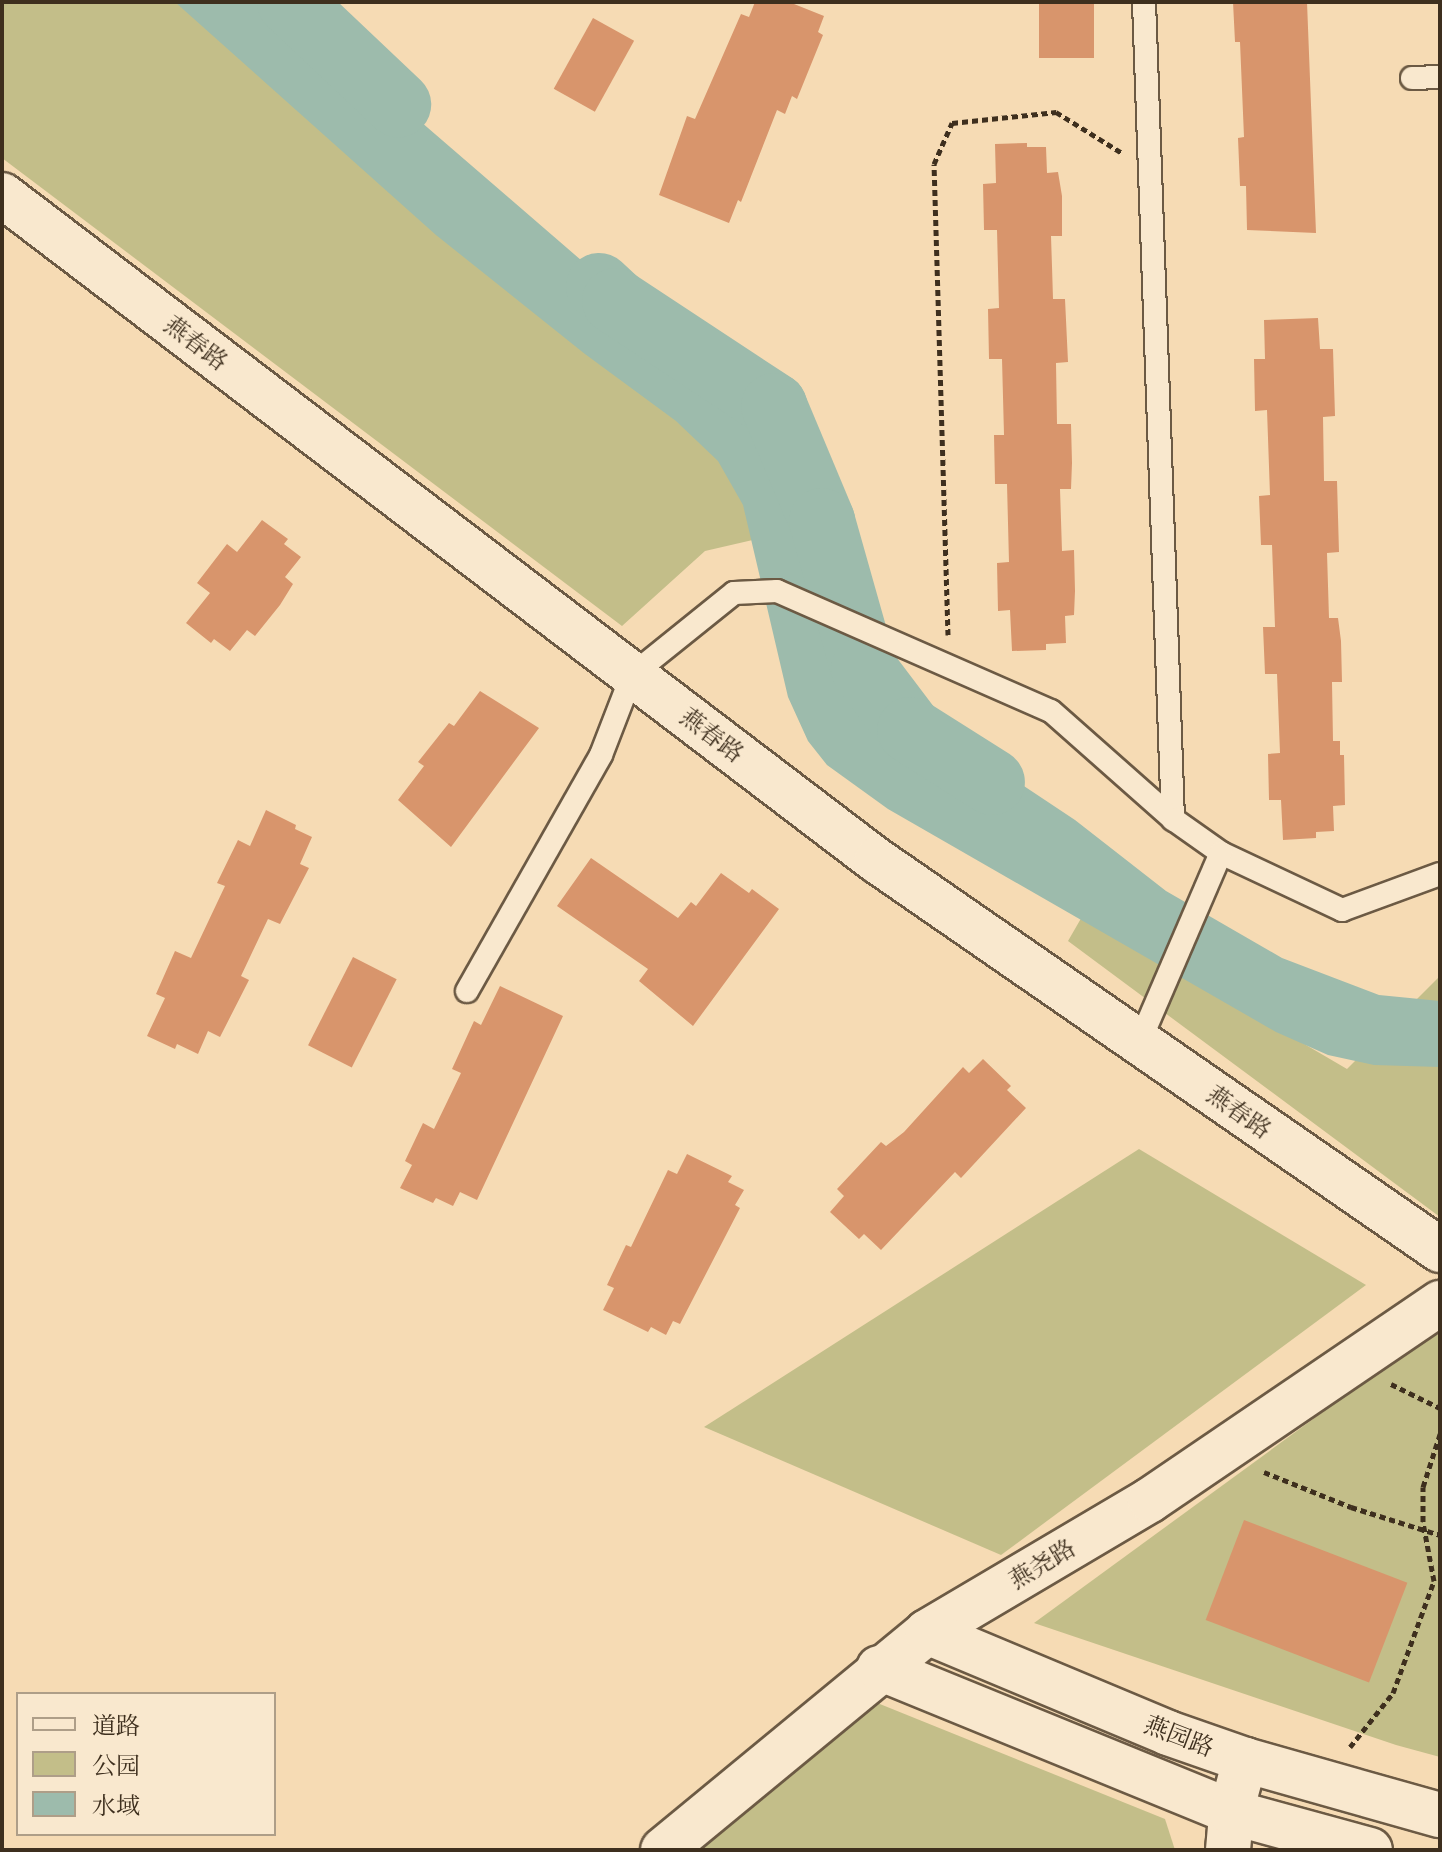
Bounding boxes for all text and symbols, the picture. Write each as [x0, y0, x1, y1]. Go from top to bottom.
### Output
street label: 燕春路 [159, 310, 233, 376]
street label: 燕春路 [675, 702, 749, 768]
street label: 燕春路 [1201, 1080, 1277, 1144]
street label: 燕尧路 [1004, 1533, 1080, 1595]
legend [16, 1692, 276, 1836]
text: 道路 [92, 1708, 140, 1743]
street label: 燕园路 [1140, 1710, 1218, 1762]
text: 公园 [92, 1748, 140, 1783]
text: 水域 [92, 1788, 140, 1823]

